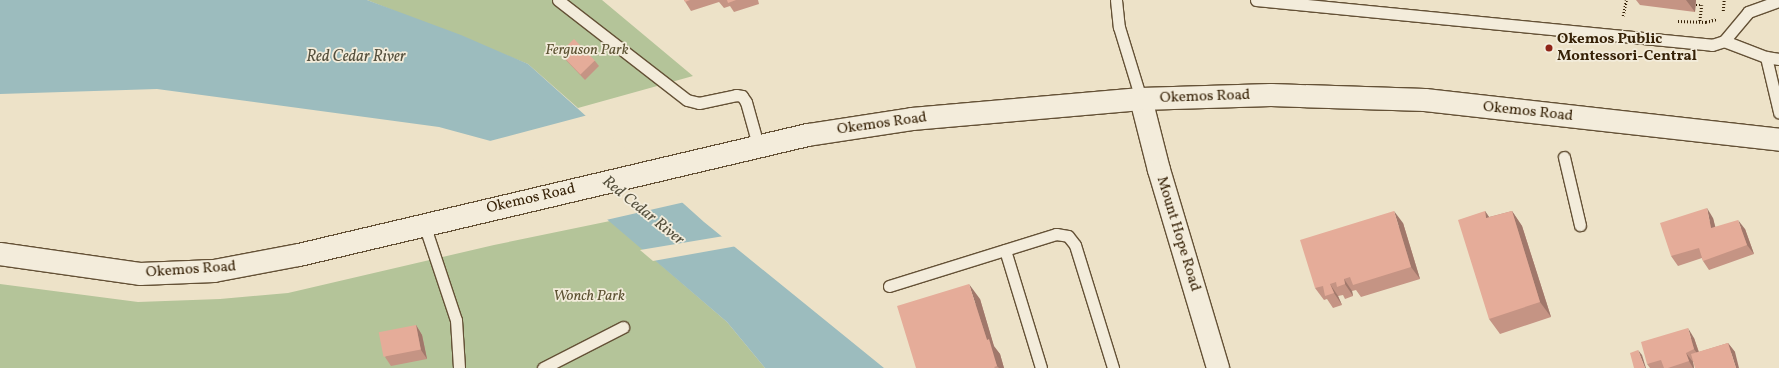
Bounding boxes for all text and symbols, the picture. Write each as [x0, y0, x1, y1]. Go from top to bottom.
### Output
place label: Okemos Public Montessori-Central [1557, 30, 1697, 65]
park label: Ferguson Park [545, 42, 629, 60]
marker: Okemos Public Montessori-Central [1544, 43, 1554, 53]
water label: Red Cedar River [306, 47, 406, 67]
street label: Okemos Road [1159, 86, 1251, 108]
street label: Okemos Road [1482, 98, 1574, 126]
street label: Okemos Road [836, 109, 928, 139]
water label: Red Cedar River [598, 172, 688, 250]
street label: Mount Hope Road [1152, 174, 1204, 294]
street label: Okemos Road [485, 180, 577, 218]
street label: Okemos Road [145, 258, 237, 282]
park label: Wonch Park [553, 288, 625, 306]

